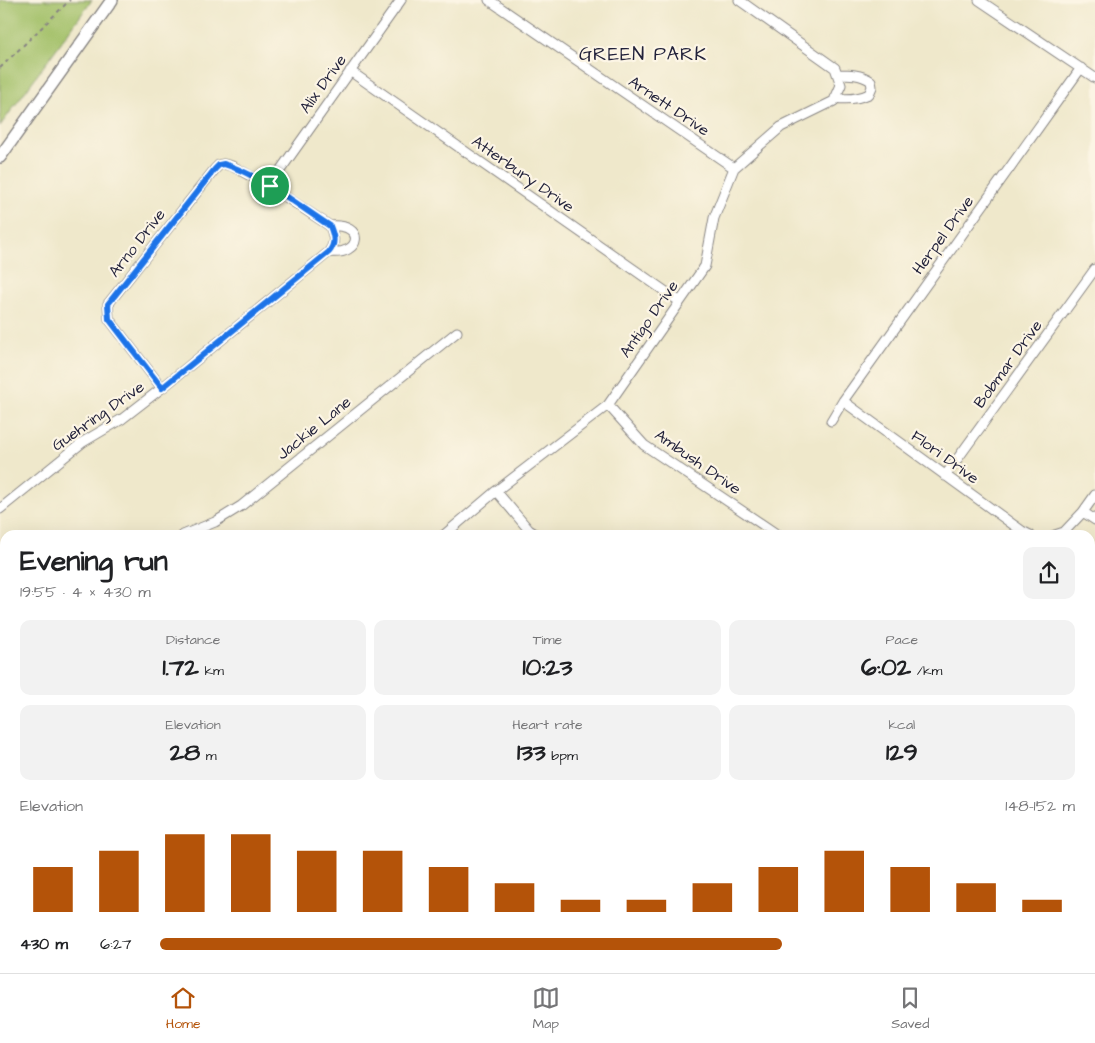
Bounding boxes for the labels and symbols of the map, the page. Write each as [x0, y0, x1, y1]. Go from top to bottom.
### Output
district label: GREEN PARK [579, 41, 707, 68]
street label: Alix Drive [294, 50, 352, 118]
street label: Arnett Drive [624, 71, 714, 141]
street label: Atterbury Drive [467, 130, 579, 219]
pin [249, 165, 291, 207]
street label: Herpel Drive [907, 191, 979, 279]
street label: Arno Drive [103, 204, 171, 282]
street label: Antigo Drive [614, 276, 685, 362]
street label: Bobmar Drive [969, 315, 1048, 412]
street label: Guehring Drive [47, 376, 150, 457]
street label: Jackie Lane [272, 391, 356, 465]
street label: Ambush Drive [650, 424, 746, 500]
street label: Flori Drive [907, 425, 984, 489]

